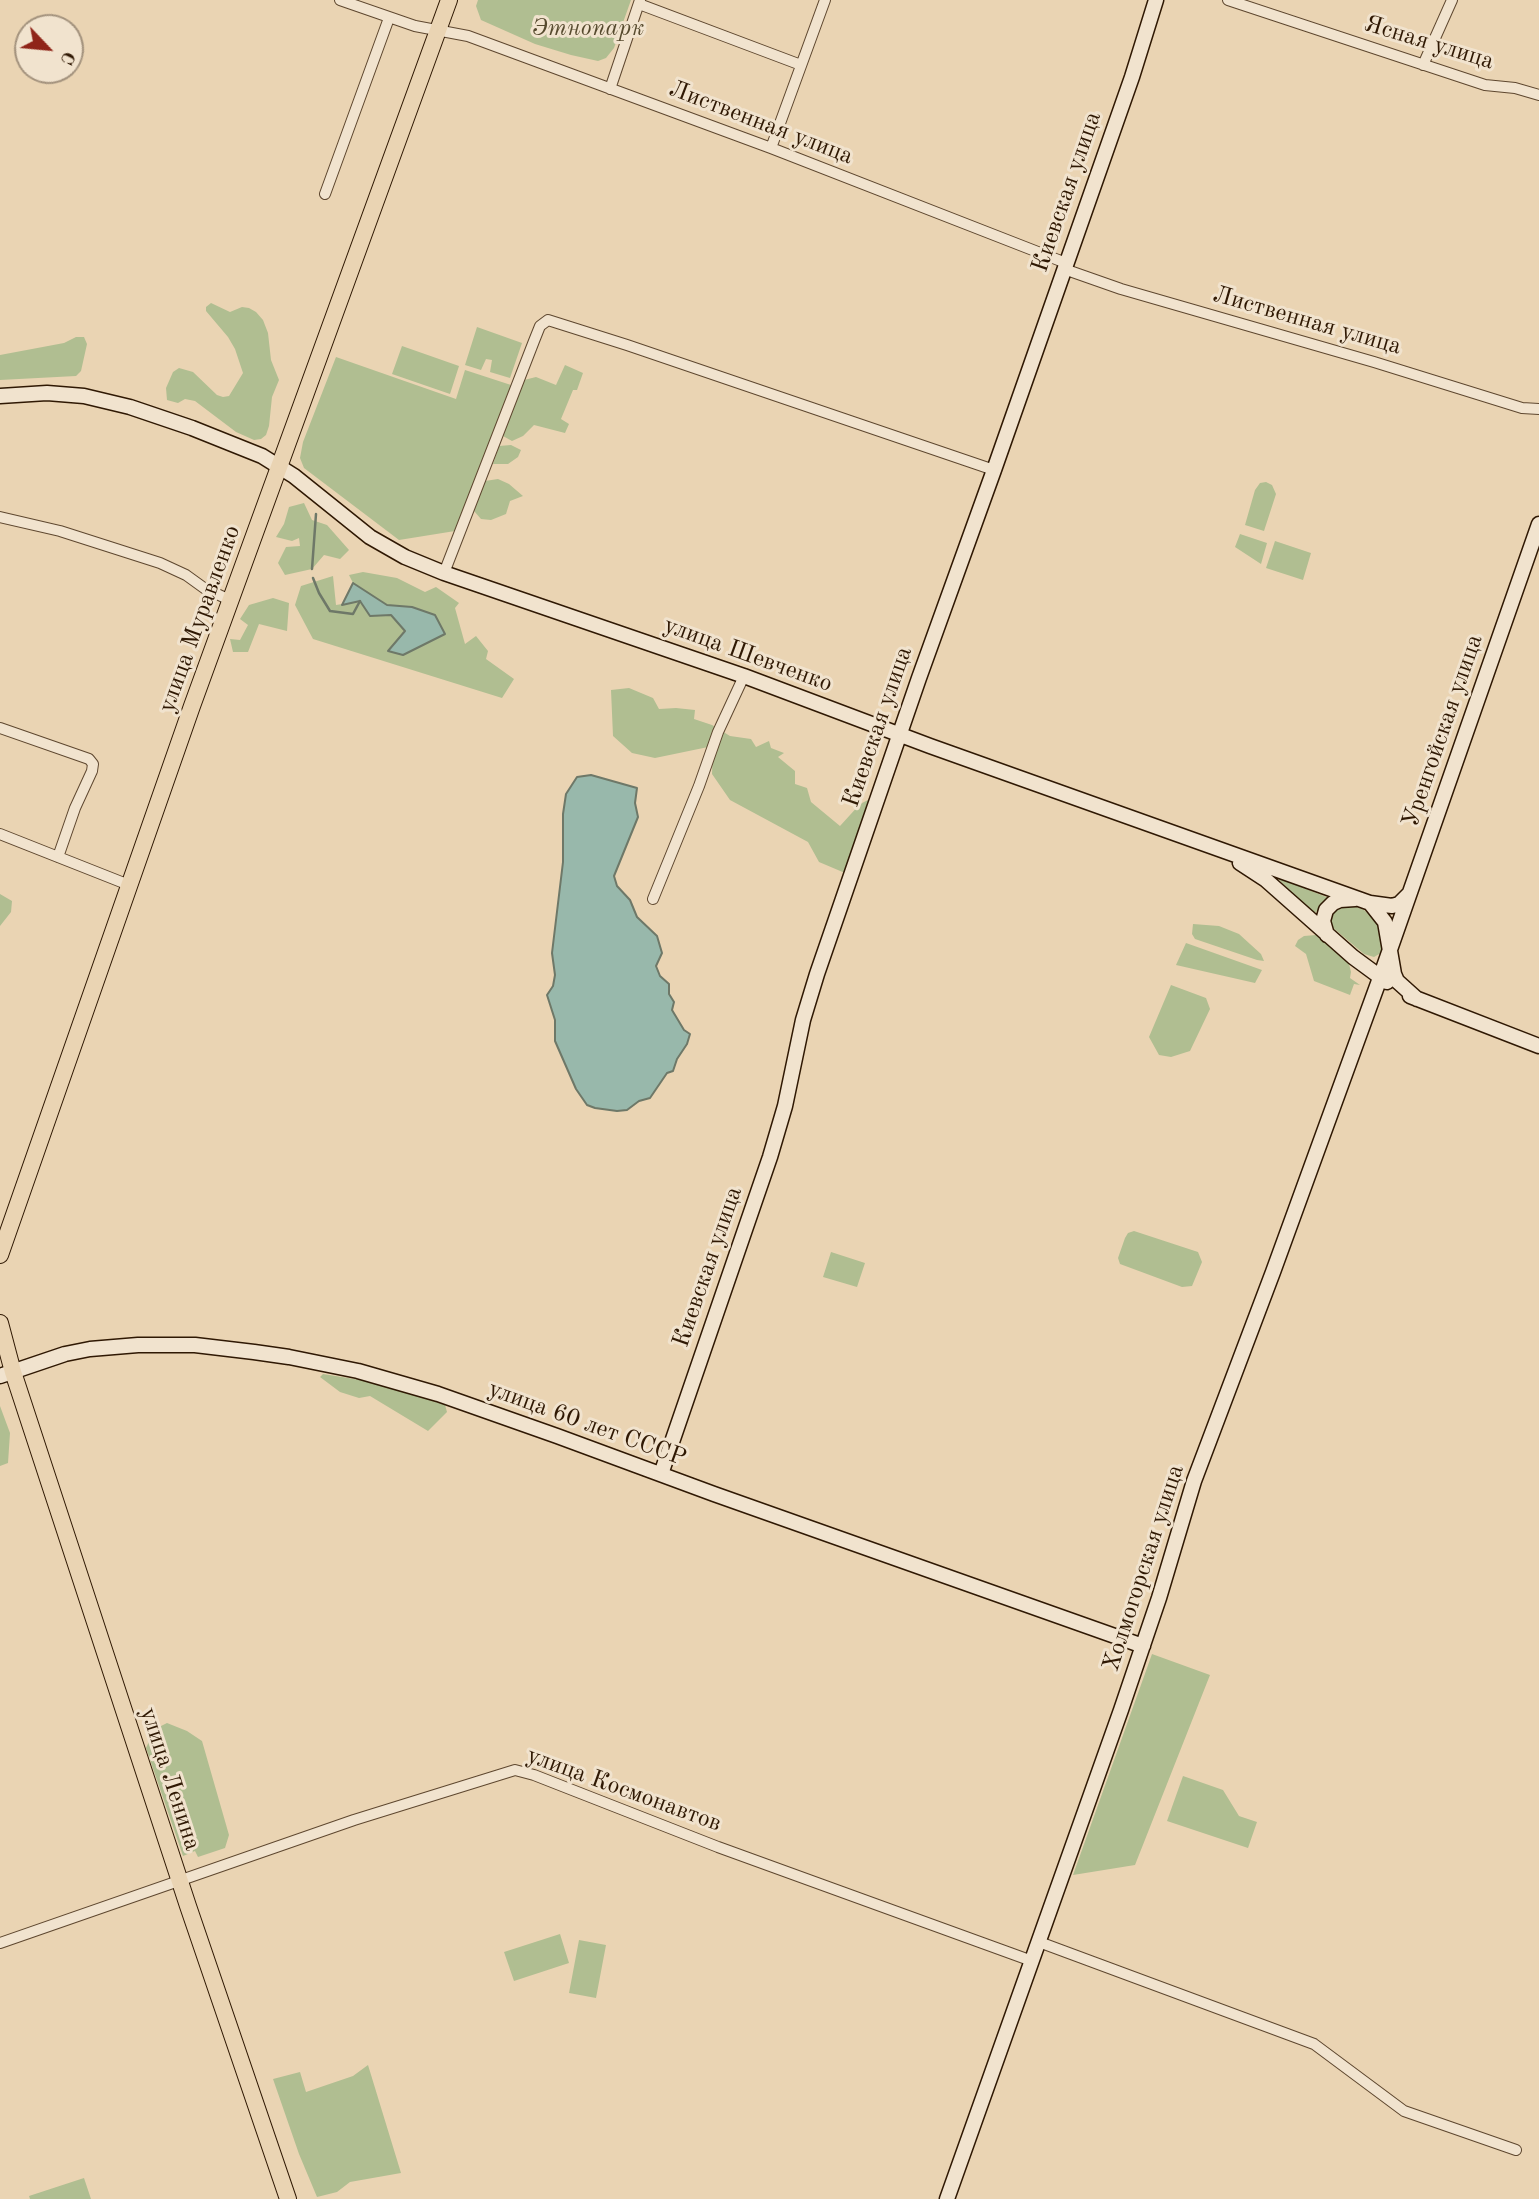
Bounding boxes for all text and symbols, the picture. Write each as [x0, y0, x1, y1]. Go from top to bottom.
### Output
street label: Ясная улица [1361, 10, 1497, 76]
north arrow [14, 14, 84, 84]
park label: Этнопарк [532, 15, 644, 43]
text: С [55, 48, 78, 67]
street label: Лиственная улица [665, 75, 857, 171]
street label: Киевская улица [1026, 108, 1108, 276]
street label: Лиственная улица [1209, 280, 1405, 362]
street label: улица Муравленко [153, 522, 247, 716]
street label: улица Шевченко [660, 611, 836, 699]
street label: Уренгойская улица [1396, 631, 1490, 831]
street label: Киевская улица [837, 643, 919, 811]
street label: Киевская улица [667, 1183, 749, 1351]
street label: улица 60 лет СССР [484, 1375, 690, 1473]
street label: Холмогорская улица [1097, 1461, 1191, 1675]
street label: улица Ленина [133, 1704, 207, 1854]
street label: улица Космонавтов [523, 1741, 725, 1839]

